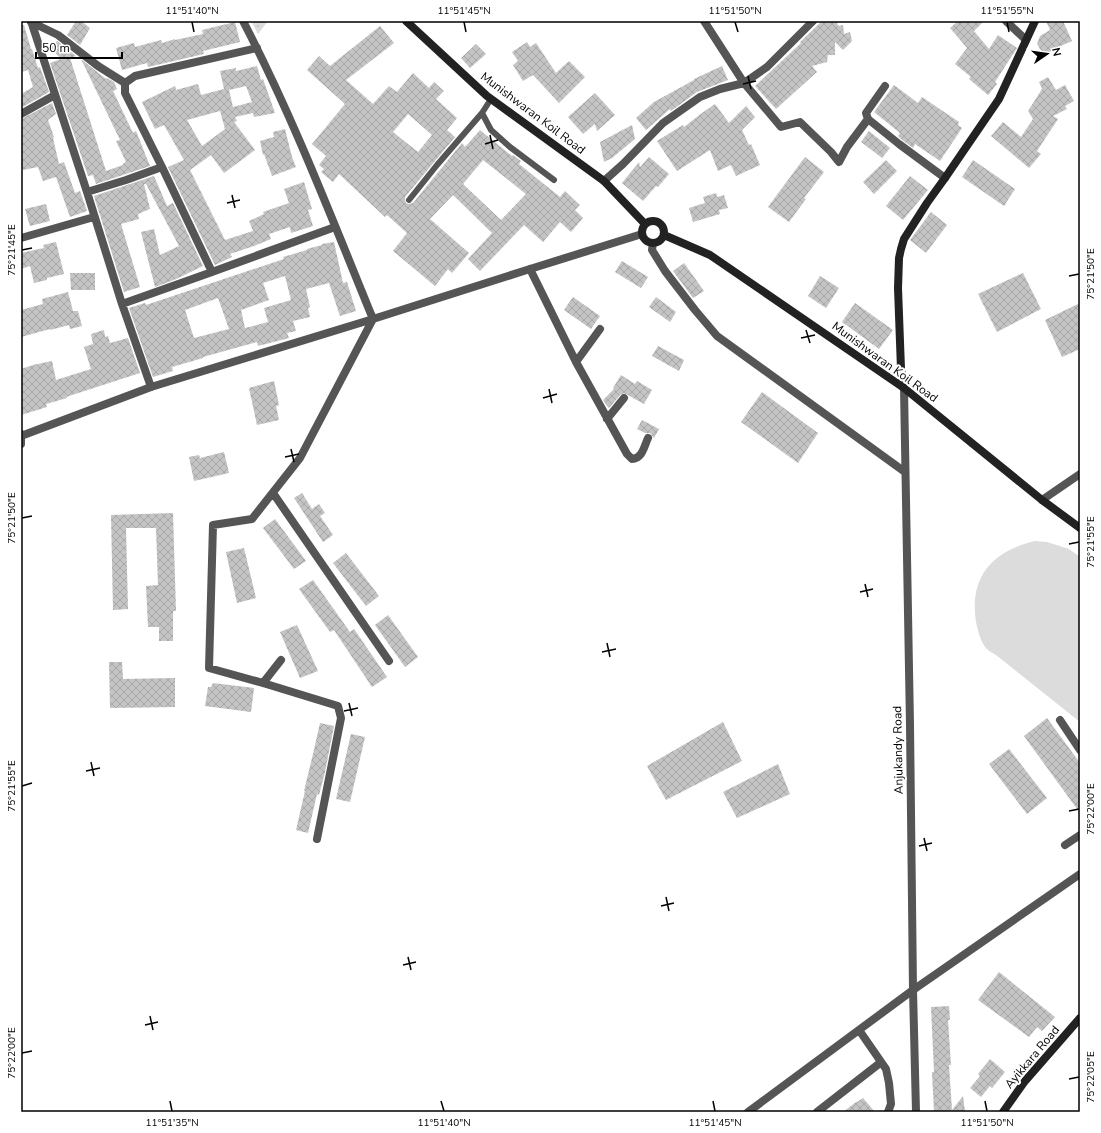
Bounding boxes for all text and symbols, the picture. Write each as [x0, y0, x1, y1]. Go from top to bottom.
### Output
text: 11°51'40"N [165, 4, 219, 18]
text: 11°51'45"N [437, 4, 491, 18]
text: 11°51'50"N [708, 4, 762, 18]
text: 11°51'55"N [980, 4, 1034, 18]
scale bar [36, 34, 122, 60]
north arrow [1027, 34, 1067, 74]
text: 50 m [42, 40, 70, 56]
text: N [1048, 46, 1064, 58]
street label: Munishwaran Koil Road [477, 68, 589, 158]
text: 75°21'45"E [5, 224, 19, 276]
text: 75°21'50"E [1084, 248, 1098, 300]
street label: Munishwaran Koil Road [829, 318, 941, 406]
text: 75°21'50"E [5, 492, 19, 544]
text: 75°21'55"E [1084, 516, 1098, 568]
street label: Anjukandy Road [889, 706, 907, 794]
text: 75°21'55"E [5, 760, 19, 812]
text: 75°22'00"E [1084, 783, 1098, 835]
street label: Ayikkara Road [1001, 1022, 1063, 1092]
text: 75°22'00"E [5, 1027, 19, 1079]
text: 75°22'05"E [1084, 1051, 1098, 1103]
text: 11°51'35"N [145, 1116, 199, 1130]
text: 11°51'40"N [417, 1116, 471, 1130]
text: 11°51'45"N [688, 1116, 742, 1130]
text: 11°51'50"N [960, 1116, 1014, 1130]

